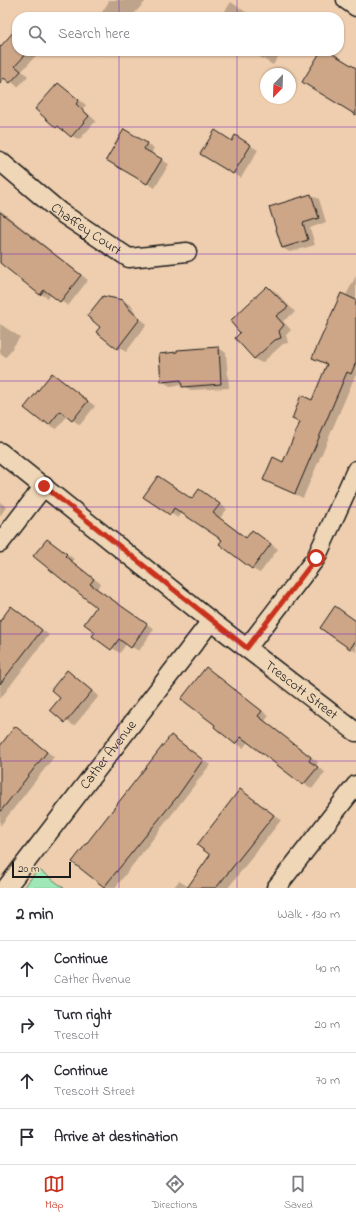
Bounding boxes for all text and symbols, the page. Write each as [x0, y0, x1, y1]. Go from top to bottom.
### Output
search box [12, 12, 344, 56]
icon: search [26, 23, 48, 45]
text: Search here [58, 23, 130, 45]
north arrow [260, 68, 296, 104]
street label: Chaffey Court [46, 198, 126, 261]
route end [35, 477, 53, 495]
route start [307, 549, 325, 567]
street label: Trescott Street [260, 655, 343, 725]
street label: Cather Avenue [75, 715, 142, 794]
scale bar [12, 860, 71, 879]
text: 20 m [18, 861, 40, 877]
text: 2 min [16, 902, 53, 927]
text: Walk · 130 m [277, 905, 340, 924]
text: Continue [54, 948, 108, 970]
icon: ahead [16, 958, 38, 980]
text: 40 m [316, 959, 340, 978]
text: Cather Avenue [54, 970, 131, 989]
text: Turn right [54, 1004, 112, 1026]
icon: right [16, 1014, 38, 1036]
text: 20 m [315, 1015, 340, 1034]
text: Trescott [54, 1026, 99, 1045]
text: Continue [54, 1060, 108, 1082]
icon: ahead [16, 1070, 38, 1092]
text: 70 m [316, 1071, 340, 1090]
text: Trescott Street [54, 1082, 135, 1101]
icon: arrive [16, 1126, 38, 1148]
text: Arrive at destination [54, 1126, 178, 1148]
tab: Map [43, 1173, 65, 1213]
tab: Directions [152, 1173, 198, 1213]
tab: Saved [284, 1173, 313, 1213]

